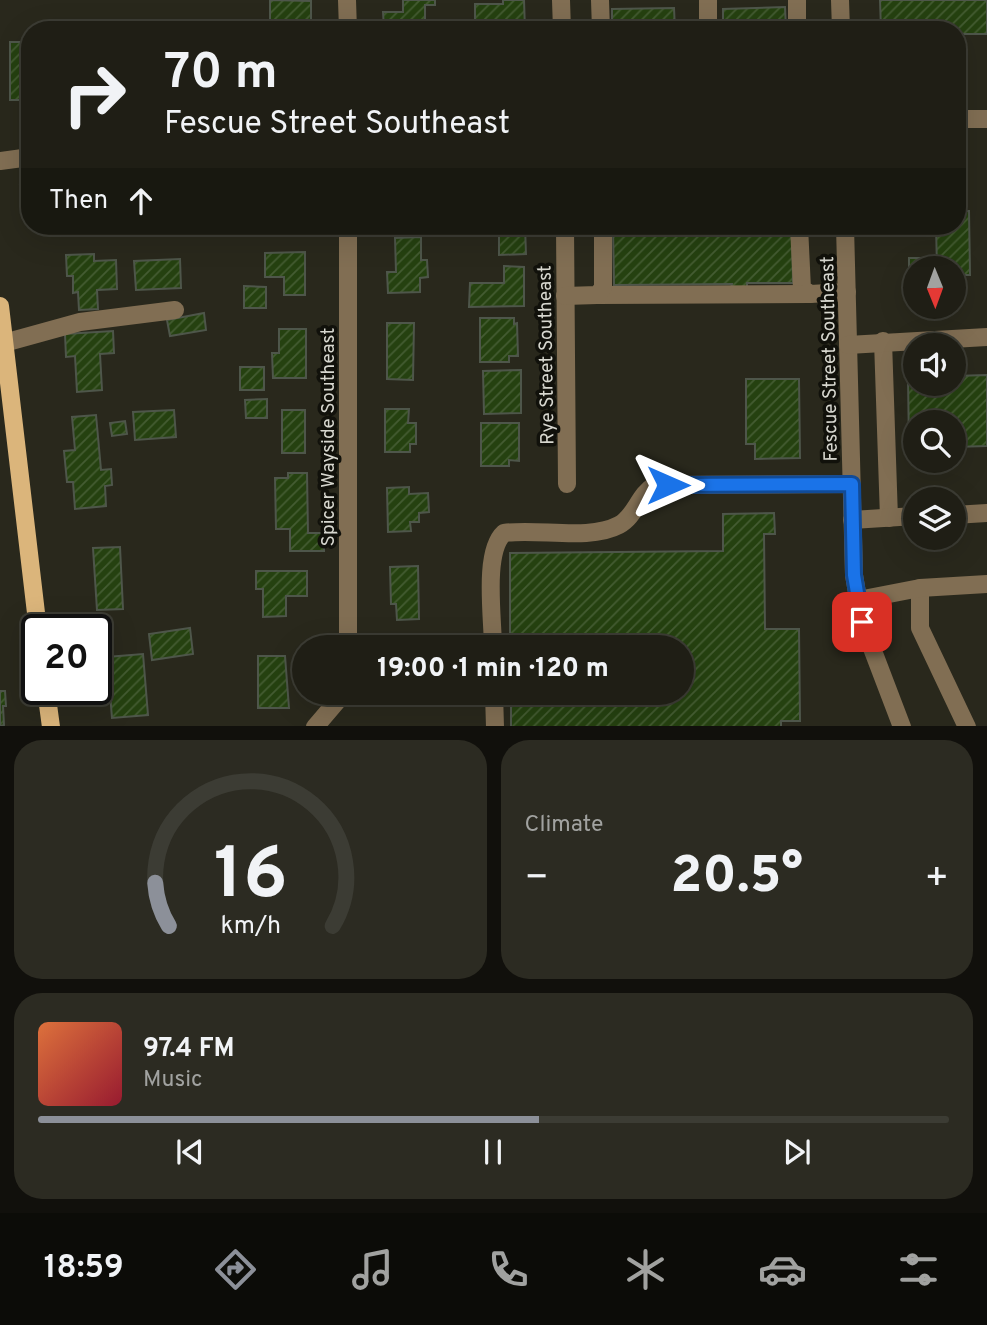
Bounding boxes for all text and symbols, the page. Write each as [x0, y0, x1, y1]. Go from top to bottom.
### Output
text: 70 m [164, 44, 278, 106]
icon: right [49, 49, 140, 140]
text: Fescue Street Southeast [164, 105, 510, 145]
icon: ahead [122, 182, 160, 220]
text: Then [49, 185, 108, 218]
street label: Fescue Street Southeast [816, 256, 844, 462]
north arrow [903, 256, 966, 318]
map controls [903, 256, 966, 550]
street label: Rye Street Southeast [533, 265, 561, 445]
street label: Spicer Wayside Southeast [317, 328, 341, 546]
button: sound [903, 333, 966, 396]
button: search [903, 410, 966, 473]
position arrow [631, 448, 705, 522]
button: layers [903, 487, 966, 550]
pin [832, 592, 892, 652]
icon: arrive [843, 603, 881, 641]
speed limit sign: 20 [21, 614, 112, 705]
text: 19:00 · 1 min · 120 m [377, 653, 609, 686]
text: Climate [525, 811, 603, 840]
text: 16 [213, 832, 287, 924]
text: 20.5° [670, 845, 803, 911]
text: − [525, 855, 549, 904]
text: + [924, 855, 949, 904]
text: km/h [220, 910, 281, 942]
text: 97.4 FM [143, 1033, 235, 1066]
text: Music [143, 1066, 203, 1095]
icon: previous [171, 1133, 209, 1171]
icon: pause [474, 1133, 512, 1171]
icon: next [778, 1133, 816, 1171]
icon: directions [211, 1245, 260, 1294]
icon: music [348, 1245, 397, 1294]
icon: phone [484, 1245, 533, 1294]
icon: climate [621, 1245, 670, 1294]
icon: car [758, 1245, 807, 1294]
icon: filters [894, 1245, 943, 1294]
text: 18:59 [44, 1249, 124, 1289]

